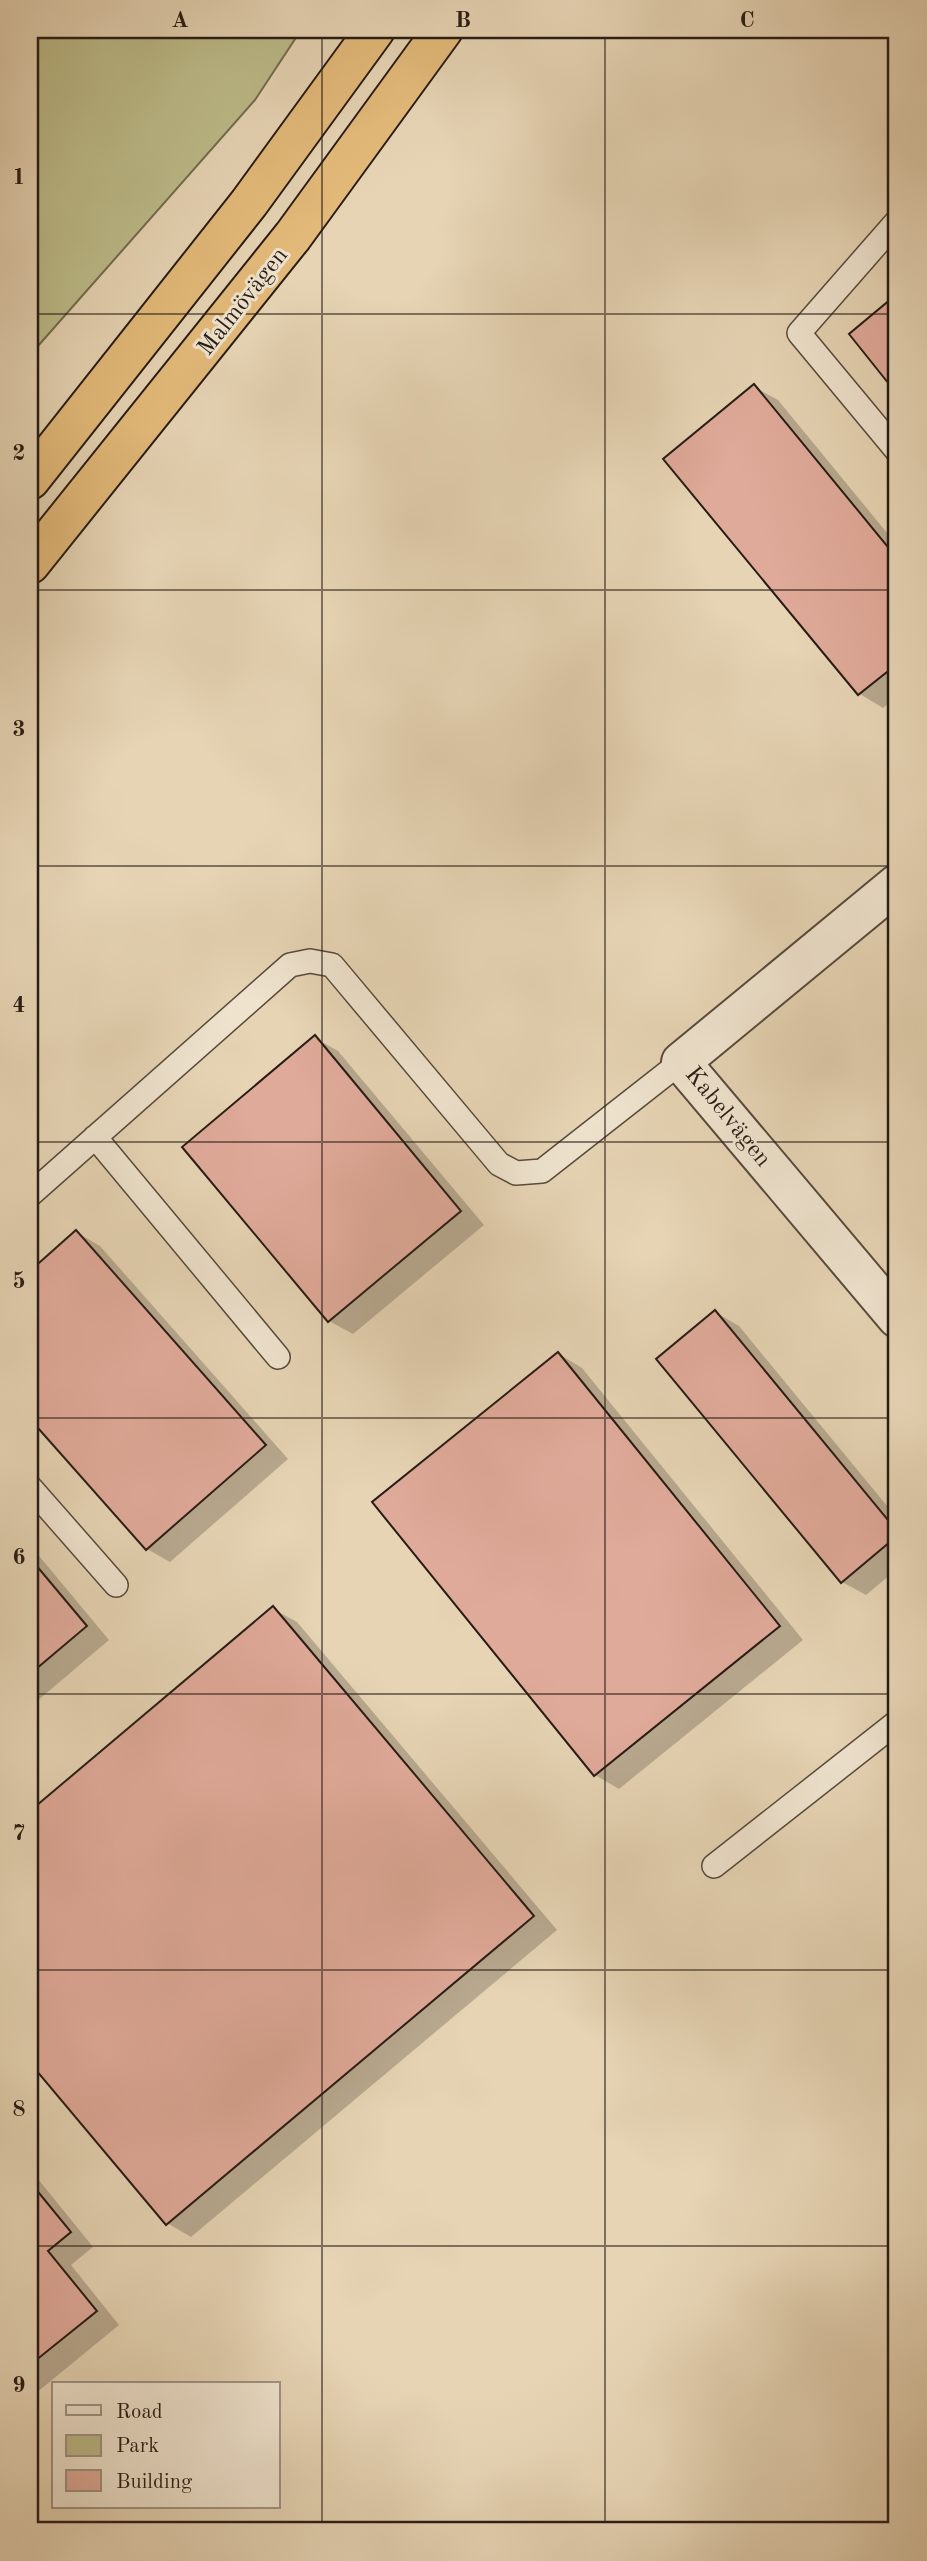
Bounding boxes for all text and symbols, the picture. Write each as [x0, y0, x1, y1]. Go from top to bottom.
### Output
text: A [171, 9, 189, 32]
text: B [455, 9, 471, 32]
text: C [739, 9, 755, 32]
text: 1 [12, 166, 26, 189]
street label: Malmövägen [194, 244, 293, 361]
text: 2 [12, 442, 26, 465]
text: 3 [12, 718, 26, 741]
text: 4 [12, 994, 26, 1017]
street label: Kabelvägen [680, 1063, 775, 1172]
text: 5 [12, 1270, 26, 1293]
text: 6 [12, 1546, 26, 1569]
text: 7 [12, 1822, 26, 1845]
text: 8 [12, 2098, 26, 2121]
text: 9 [12, 2374, 26, 2397]
legend [52, 2382, 280, 2508]
text: Road [116, 2402, 163, 2423]
text: Park [116, 2436, 159, 2457]
text: Building [116, 2472, 193, 2493]

